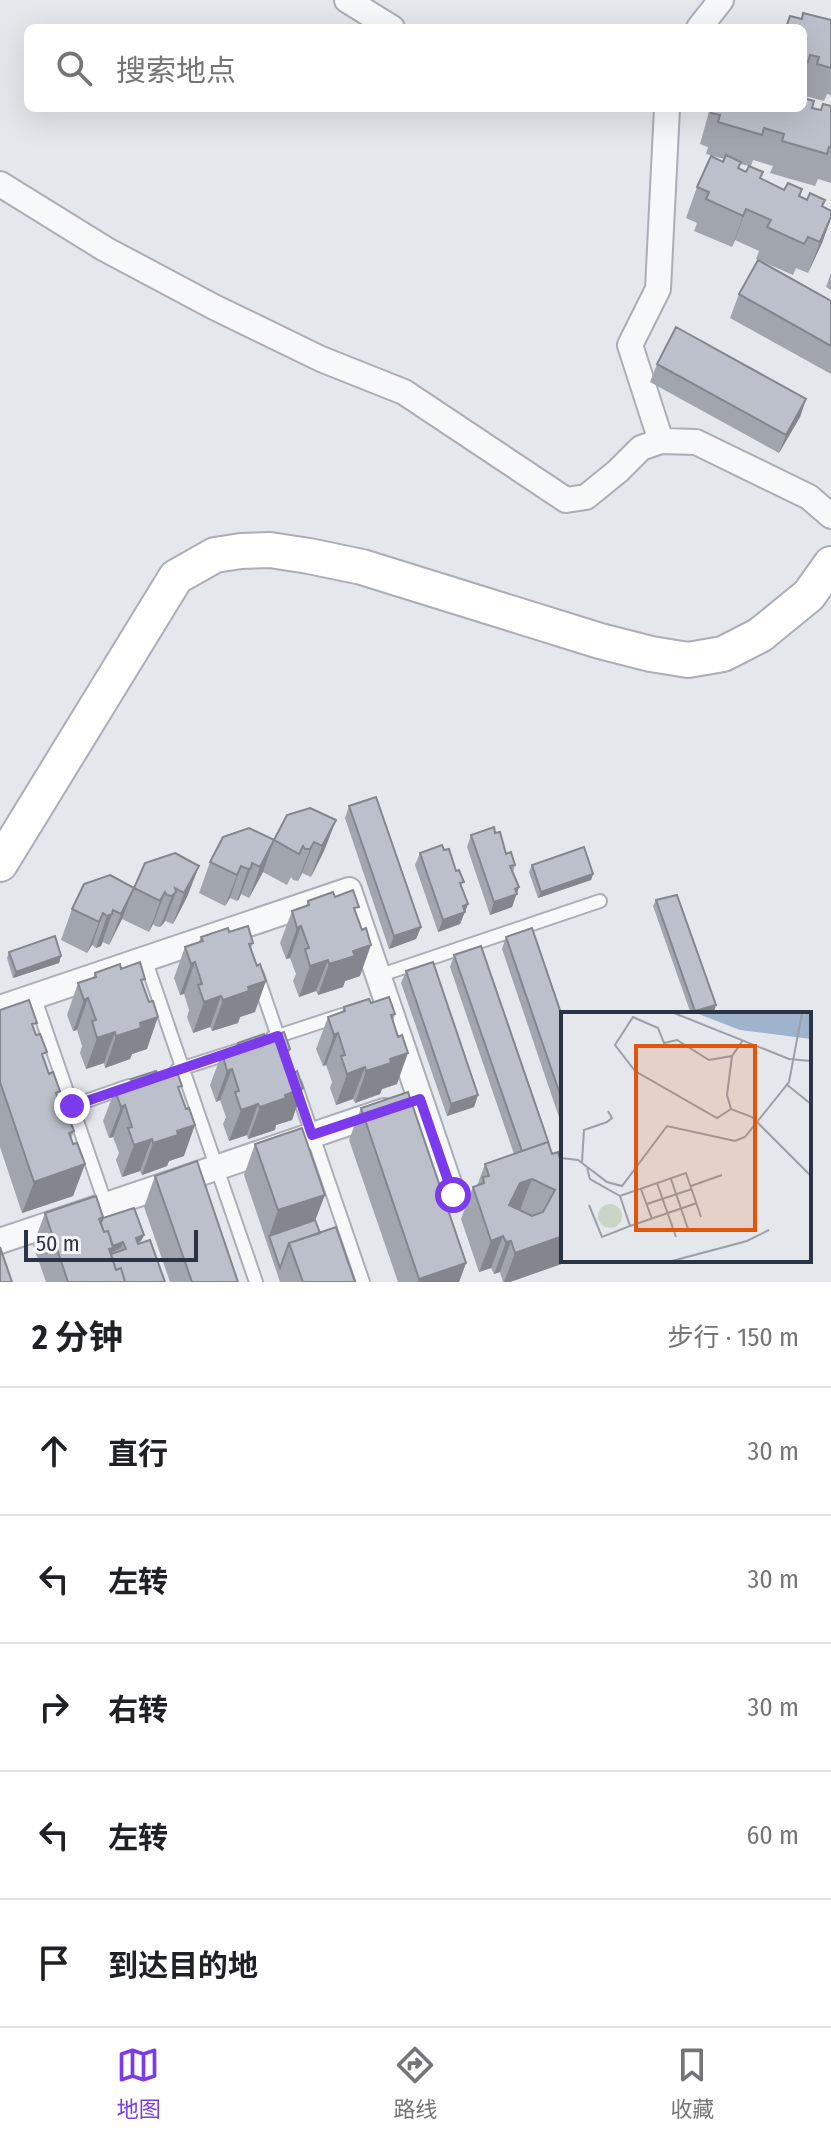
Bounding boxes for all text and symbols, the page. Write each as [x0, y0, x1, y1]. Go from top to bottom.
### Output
search box [24, 24, 807, 112]
icon: search [52, 46, 96, 90]
text: 搜索地点 [116, 53, 236, 89]
inset map [561, 1012, 811, 1262]
route end [54, 1088, 90, 1124]
route start [435, 1177, 471, 1213]
scale bar [24, 1226, 198, 1262]
text: 50 m [36, 1230, 80, 1257]
text: 2 分钟 [32, 1317, 123, 1358]
text: 步行 · 150 m [668, 1322, 799, 1353]
icon: ahead [32, 1429, 76, 1473]
text: 直行 [108, 1436, 168, 1472]
text: 30 m [748, 1436, 799, 1467]
icon: left [32, 1557, 76, 1601]
text: 左转 [108, 1564, 168, 1600]
text: 30 m [748, 1564, 799, 1595]
icon: right [32, 1685, 76, 1729]
text: 右转 [108, 1692, 168, 1728]
text: 30 m [748, 1692, 799, 1723]
icon: left [32, 1813, 76, 1857]
text: 左转 [108, 1820, 168, 1856]
text: 60 m [746, 1820, 799, 1851]
icon: arrive [32, 1941, 76, 1985]
text: 到达目的地 [108, 1948, 258, 1984]
tab: 地图 [116, 2043, 161, 2123]
tab: 路线 [393, 2043, 438, 2123]
tab: 收藏 [670, 2043, 715, 2123]

